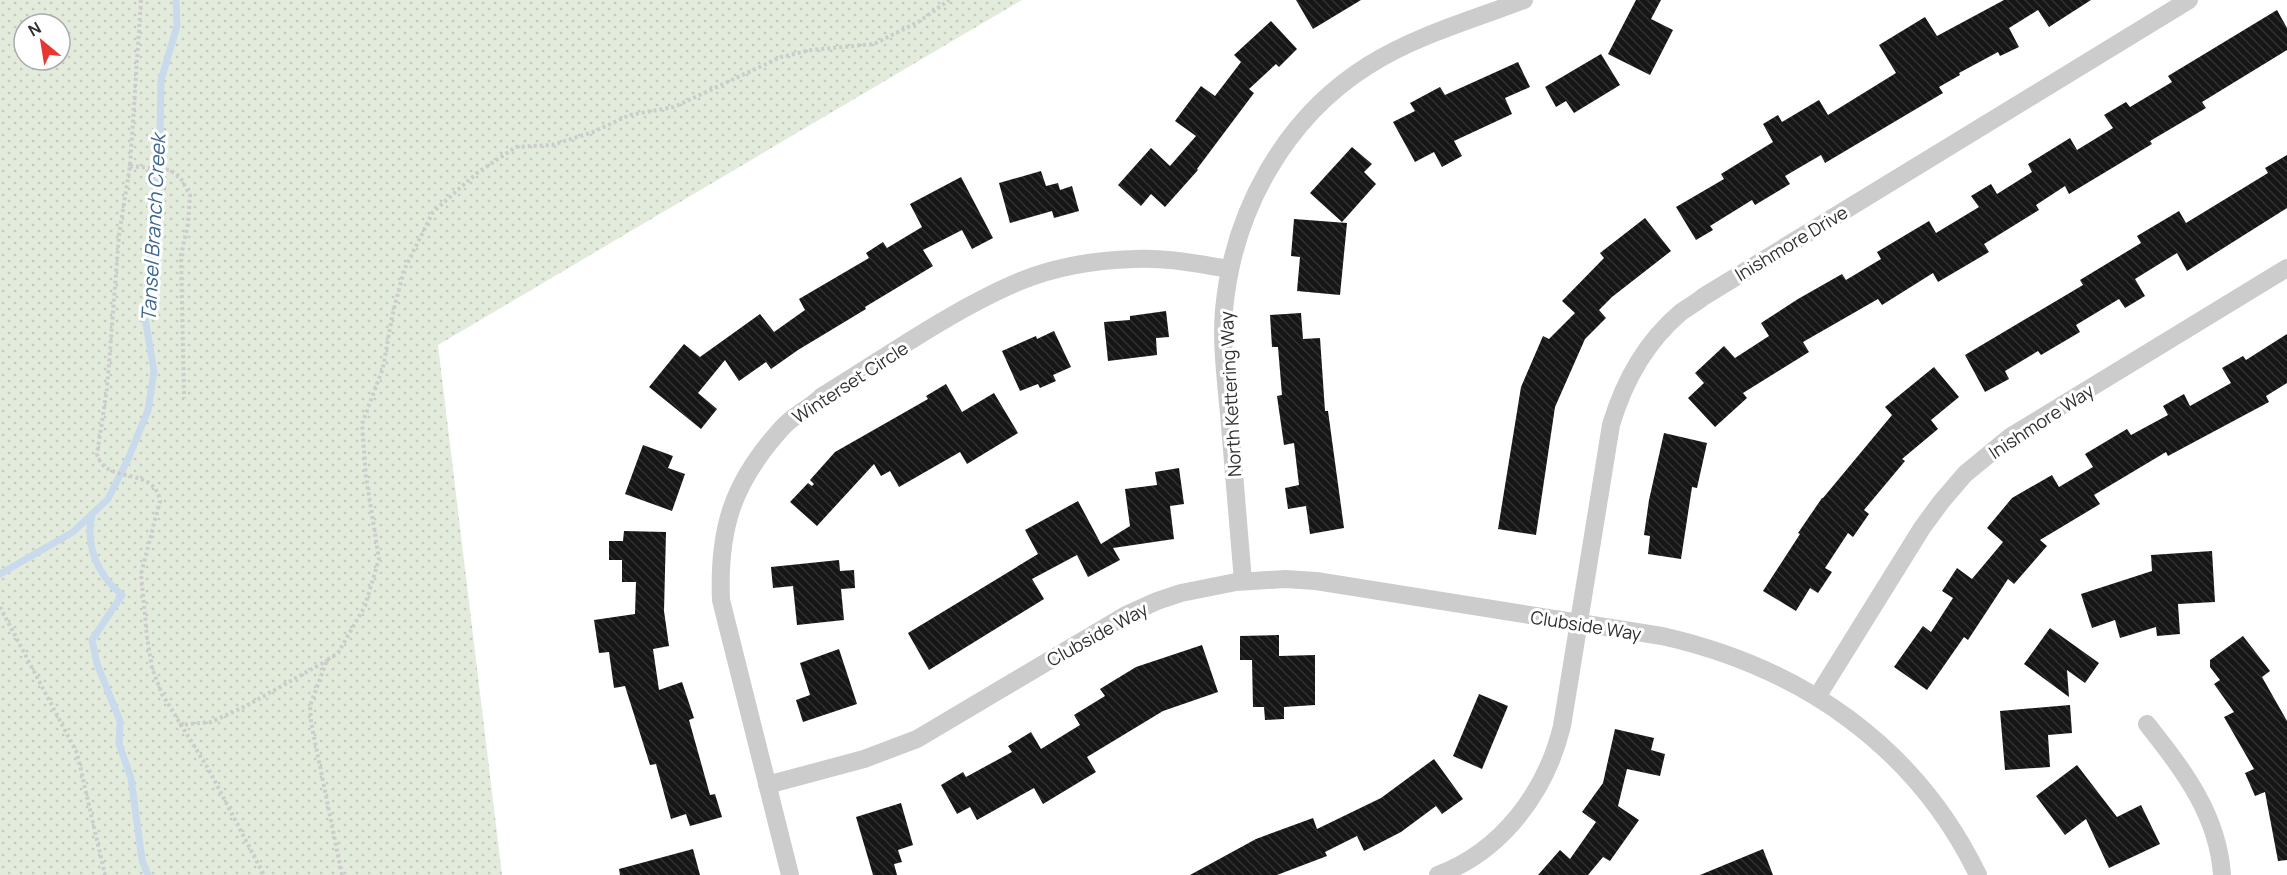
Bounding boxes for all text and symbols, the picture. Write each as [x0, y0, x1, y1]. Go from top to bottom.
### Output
north arrow [12, 12, 72, 72]
text: N [24, 17, 45, 41]
water label: Tansel Branch Creek [135, 130, 172, 323]
street label: Inishmore Drive [1730, 200, 1852, 286]
street label: North Kettering Way [1214, 310, 1246, 477]
street label: Winterset Circle [787, 336, 913, 428]
street label: Inishmore Way [1984, 378, 2098, 464]
street label: Clubside Way [1042, 596, 1152, 672]
street label: Clubside Way [1529, 604, 1644, 646]

